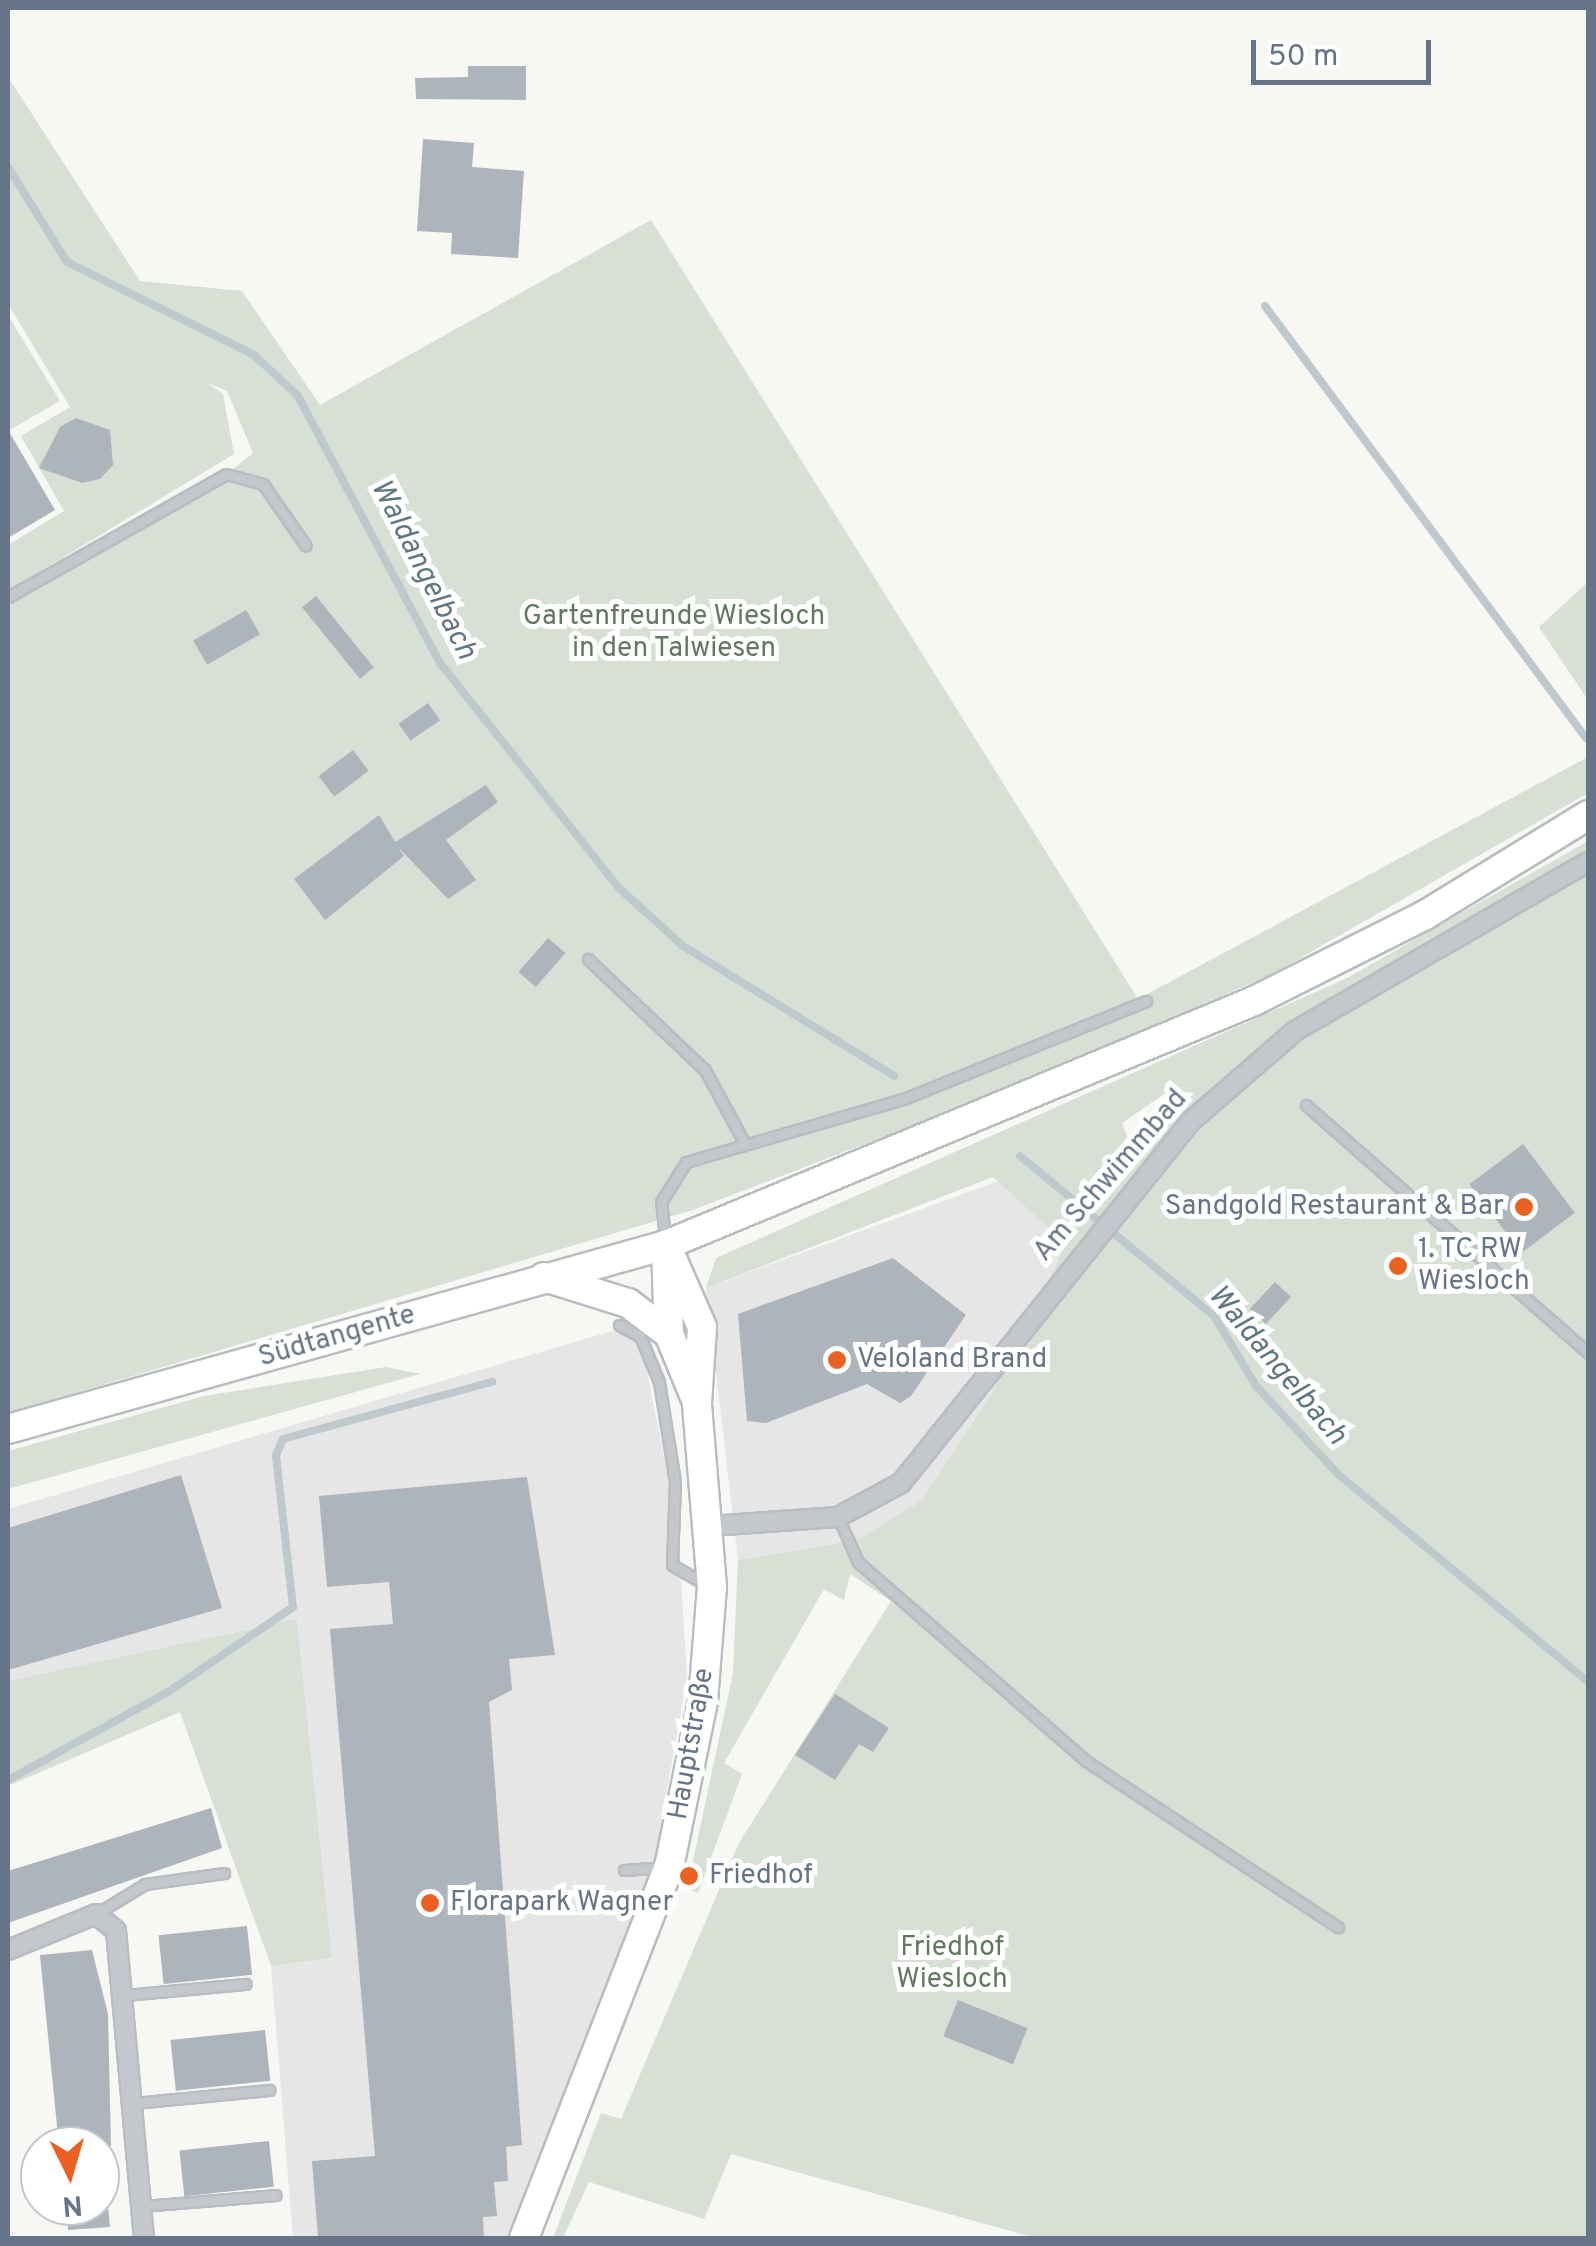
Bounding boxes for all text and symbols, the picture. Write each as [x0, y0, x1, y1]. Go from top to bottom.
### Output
scale bar [1256, 20, 1436, 82]
text: 50 m [1268, 39, 1338, 76]
water label: Waldangelbach [361, 474, 483, 666]
park label: Gartenfreunde Wiesloch in den Talwiesen [523, 600, 825, 666]
street label: Am Schwimmbad [1027, 1083, 1195, 1269]
place label: Sandgold Restaurant & Bar [1165, 1190, 1504, 1224]
marker: Sandgold Restaurant & Bar [1513, 1196, 1535, 1218]
place label: 1. TC RW Wiesloch [1418, 1233, 1530, 1299]
marker: 1. TC RW Wiesloch [1387, 1255, 1409, 1277]
water label: Waldangelbach [1199, 1279, 1353, 1453]
street label: Südtangente [255, 1299, 419, 1375]
place label: Veloland Brand [857, 1343, 1047, 1377]
marker: Veloland Brand [826, 1349, 848, 1371]
street label: Hauptstraße [662, 1666, 722, 1822]
place label: Friedhof [709, 1859, 813, 1893]
marker: Friedhof [678, 1865, 700, 1887]
place label: Florapark Wagner [450, 1886, 674, 1920]
marker: Florapark Wagner [419, 1892, 441, 1914]
park label: Friedhof Wiesloch [896, 1931, 1008, 1997]
north arrow [20, 2126, 120, 2226]
text: N [61, 2185, 84, 2223]

